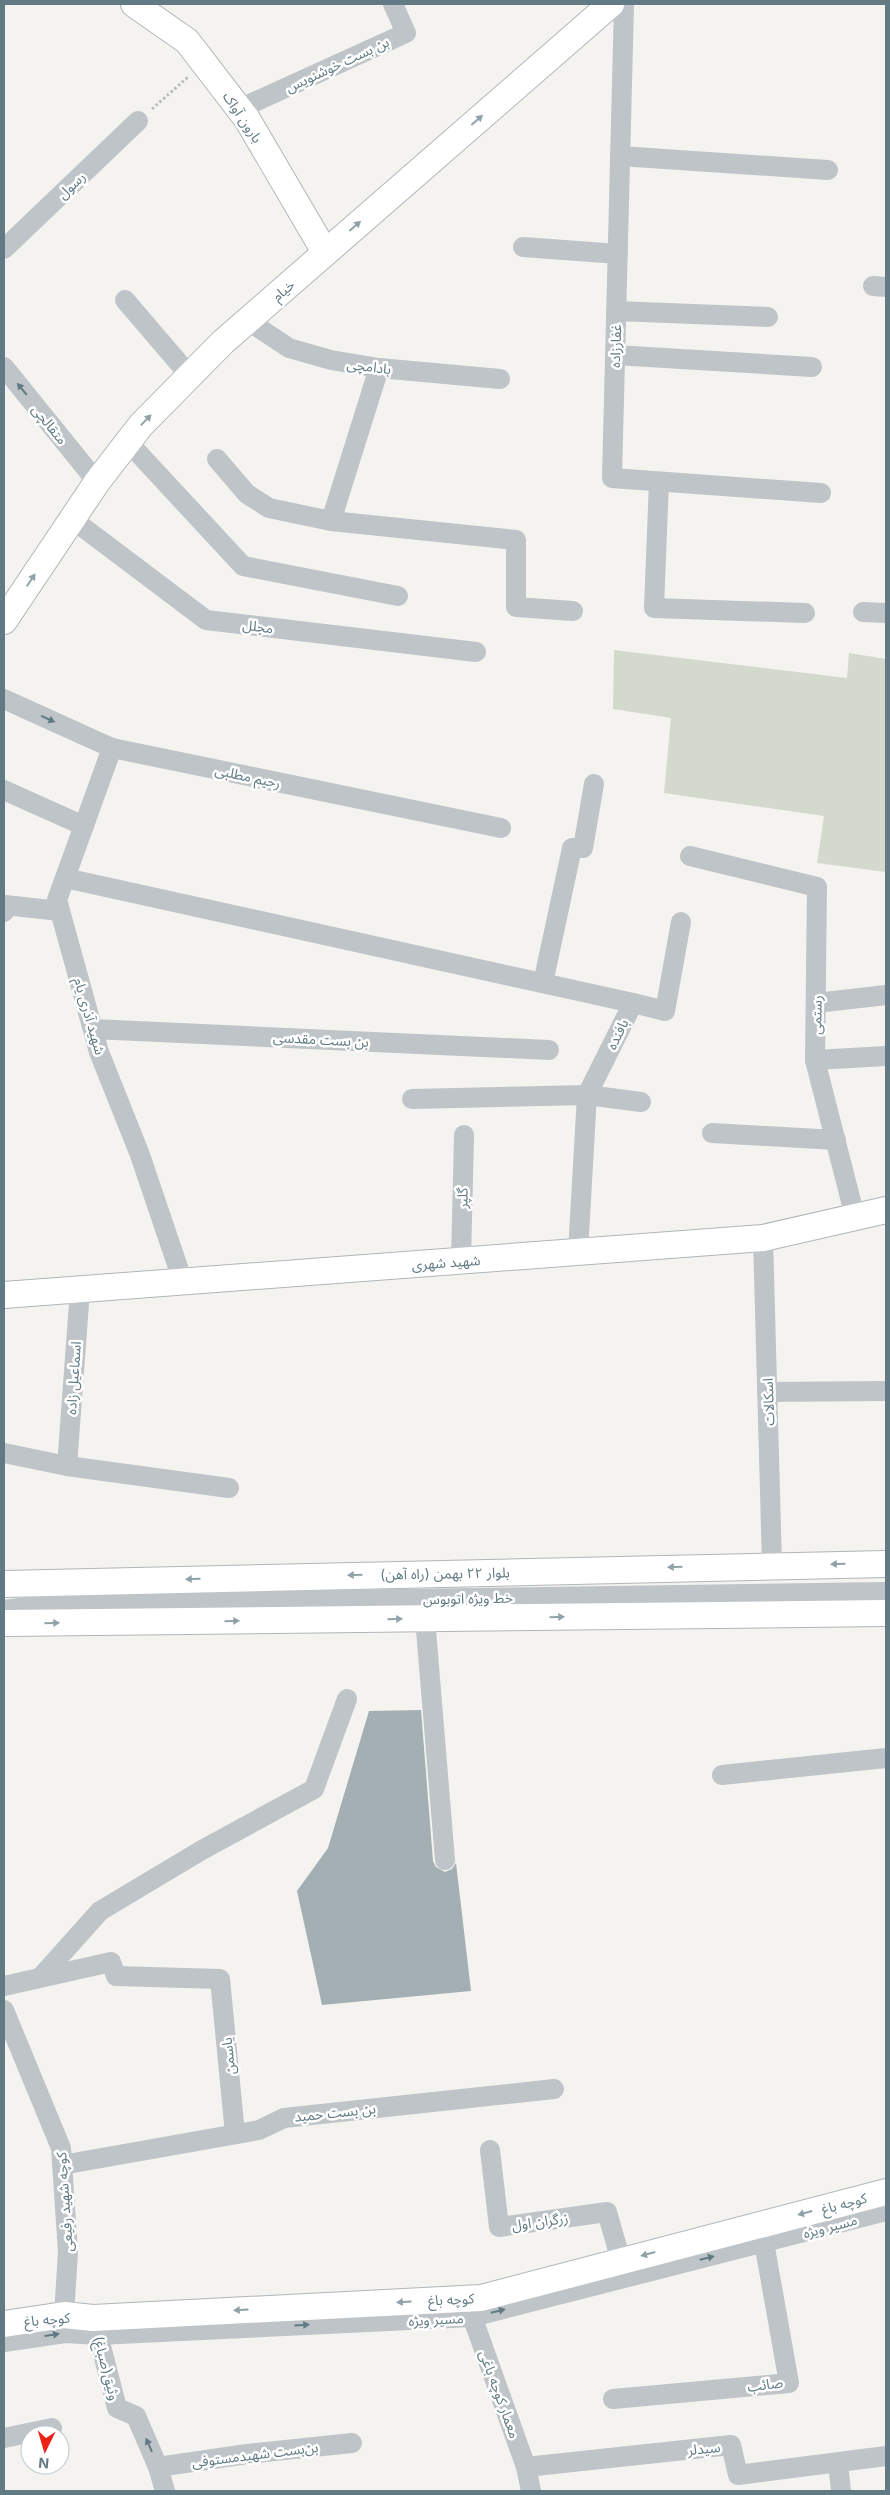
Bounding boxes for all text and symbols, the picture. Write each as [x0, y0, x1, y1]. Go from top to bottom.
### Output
street label: بن بست خوشنویس [283, 33, 392, 96]
street label: بارون آواک [219, 88, 266, 147]
one-way arrow [471, 114, 484, 125]
street label: رسول [54, 168, 89, 203]
one-way arrow [348, 221, 361, 232]
street label: خیام [268, 276, 300, 307]
street label: غفارزاده [606, 324, 625, 368]
street label: بادامچی [346, 355, 392, 379]
one-way arrow [17, 383, 28, 396]
street label: متقالچی [27, 401, 71, 449]
one-way arrow [140, 414, 152, 426]
one-way arrow [26, 573, 36, 587]
street label: مجلل [242, 616, 274, 637]
one-way arrow [41, 716, 55, 724]
street label: رحیم مطلبی [213, 761, 282, 794]
street label: شهید آذری یام [68, 975, 109, 1057]
street label: رستمی [807, 995, 826, 1035]
street label: بافنده [602, 1016, 632, 1052]
street label: بن بست مقدسی [273, 1028, 370, 1051]
street label: گلپر [453, 1187, 473, 1210]
street label: شهید شهری [411, 1251, 481, 1274]
street label: اسماعیل زاده [62, 1341, 85, 1415]
street label: اسکالات [759, 1378, 777, 1426]
one-way arrow [829, 1560, 845, 1568]
street label: بلوار ۲۲ بهمن (راه آهن) [380, 1563, 510, 1584]
one-way arrow [667, 1564, 683, 1572]
one-way arrow [347, 1571, 363, 1579]
one-way arrow [184, 1575, 200, 1583]
street label: خط ویژه اتوبوس [423, 1589, 513, 1608]
one-way arrow [550, 1613, 566, 1621]
one-way arrow [387, 1615, 403, 1623]
one-way arrow [225, 1617, 241, 1625]
one-way arrow [45, 1619, 61, 1627]
street label: یاسمن [218, 2036, 239, 2076]
street label: بن بست حمید [293, 2099, 377, 2126]
street label: کوچه شهید رفیعی [52, 2151, 78, 2252]
street label: کوچه باغ [819, 2189, 870, 2220]
street label: زرگران اول [511, 2209, 569, 2234]
one-way arrow [798, 2209, 813, 2217]
street label: مسیر ویژه [801, 2211, 859, 2242]
one-way arrow [641, 2250, 656, 2258]
one-way arrow [699, 2254, 714, 2262]
street label: کوچه باغ [427, 2289, 475, 2312]
one-way arrow [395, 2298, 411, 2306]
one-way arrow [233, 2307, 249, 2315]
one-way arrow [491, 2307, 506, 2315]
street label: کوچه باغ [23, 2308, 71, 2332]
street label: مسیر ویژه [408, 2309, 464, 2330]
one-way arrow [294, 2321, 310, 2329]
one-way arrow [44, 2331, 60, 2339]
street label: وثیق(صباغ) [87, 2334, 124, 2403]
street label: معمار کوچه باغی [474, 2348, 524, 2441]
street label: صائب [746, 2373, 784, 2395]
north arrow [20, 2425, 70, 2475]
one-way arrow [144, 2438, 152, 2452]
street label: بن‌بست شهیدمستوفی [191, 2438, 320, 2471]
street label: سیدلر [686, 2438, 721, 2459]
text: N [38, 2455, 50, 2472]

